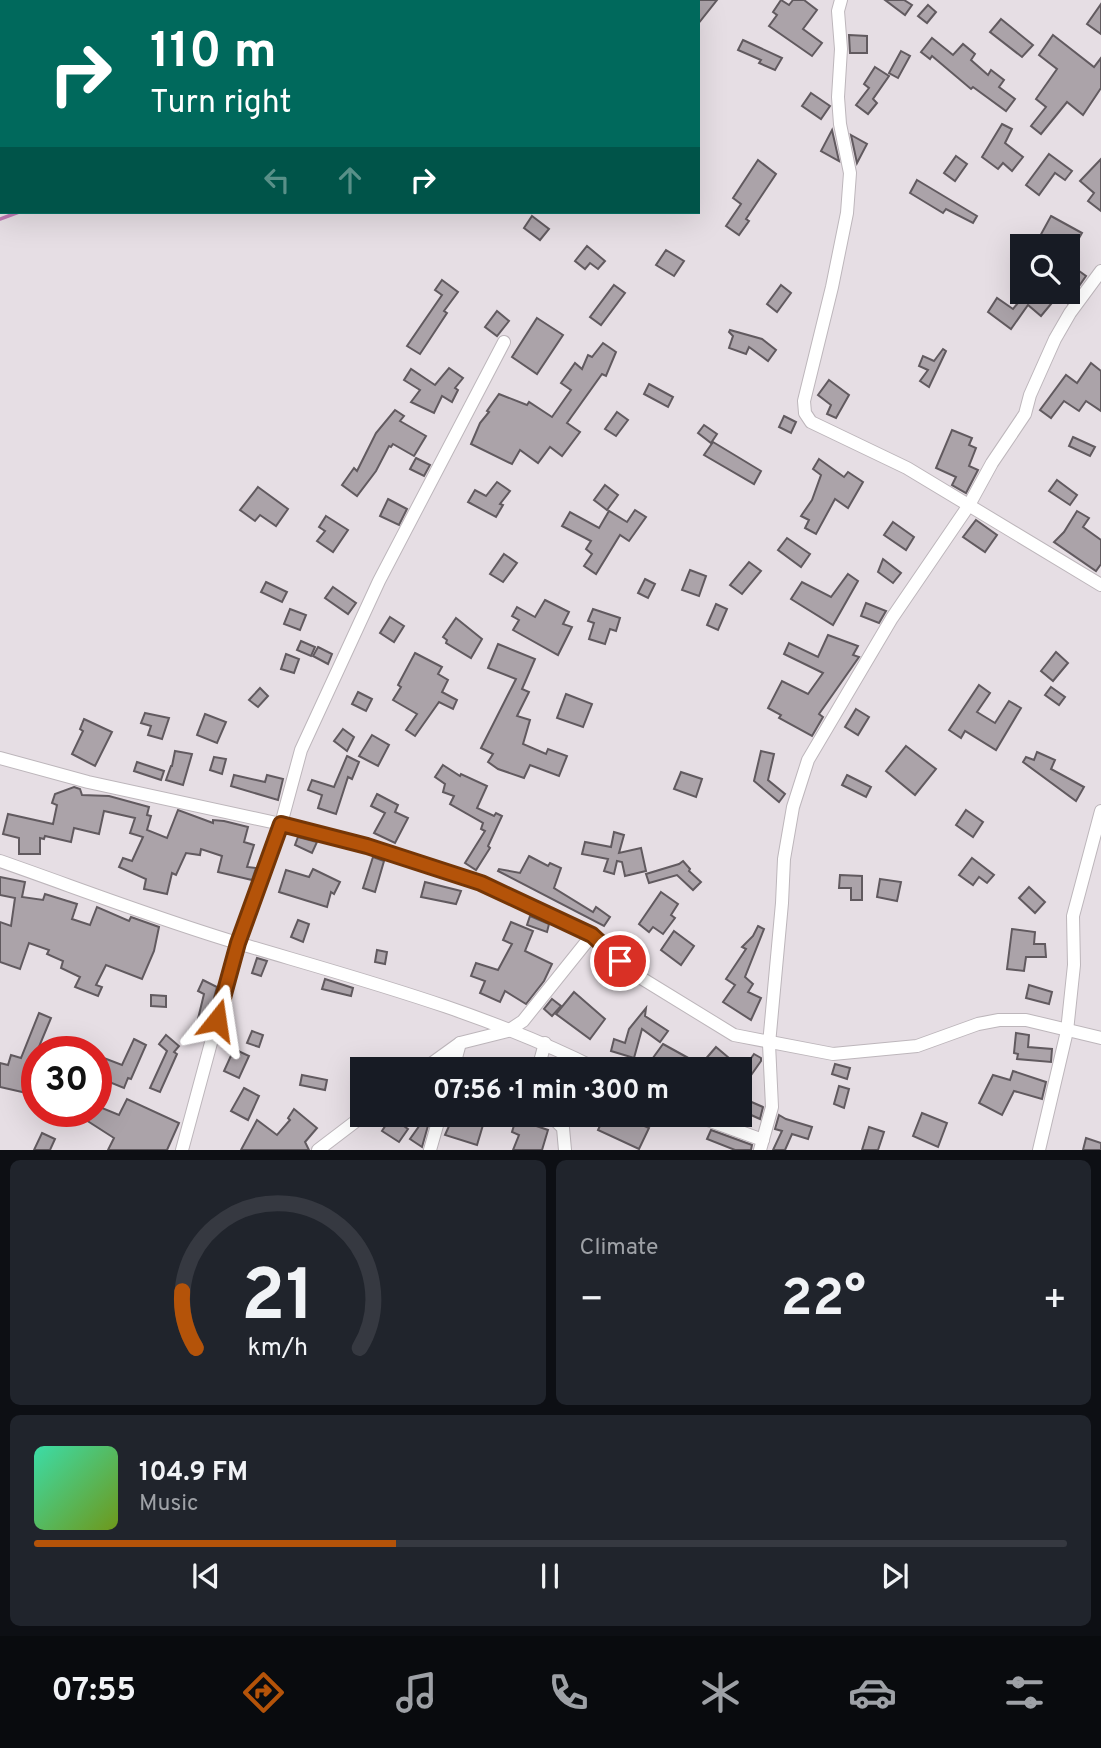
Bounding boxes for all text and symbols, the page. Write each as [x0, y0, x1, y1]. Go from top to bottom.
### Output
text: 110 m [150, 23, 277, 85]
icon: right [35, 28, 126, 119]
text: Turn right [150, 84, 292, 124]
icon: left [258, 161, 296, 199]
icon: ahead [331, 161, 369, 199]
icon: right [404, 161, 442, 199]
map controls [1010, 234, 1080, 304]
button: search [1010, 234, 1080, 304]
pin [590, 931, 650, 991]
icon: arrive [601, 942, 639, 980]
position arrow [180, 983, 254, 1057]
speed limit sign: 30 [21, 1036, 112, 1127]
text: 07:56 · 1 min · 300 m [433, 1075, 669, 1108]
text: Climate [580, 1234, 658, 1263]
text: 21 [241, 1255, 315, 1347]
text: 22° [781, 1268, 866, 1334]
text: − [580, 1277, 604, 1326]
text: + [1042, 1277, 1067, 1326]
text: km/h [247, 1333, 308, 1365]
text: 104.9 FM [139, 1457, 248, 1490]
text: Music [139, 1490, 199, 1519]
icon: previous [187, 1557, 225, 1595]
icon: pause [531, 1557, 569, 1595]
icon: next [876, 1557, 914, 1595]
icon: directions [239, 1668, 288, 1717]
icon: music [392, 1668, 441, 1717]
icon: phone [544, 1668, 593, 1717]
icon: climate [696, 1668, 745, 1717]
icon: car [848, 1668, 897, 1717]
icon: filters [1000, 1668, 1049, 1717]
text: 07:55 [52, 1672, 136, 1712]

